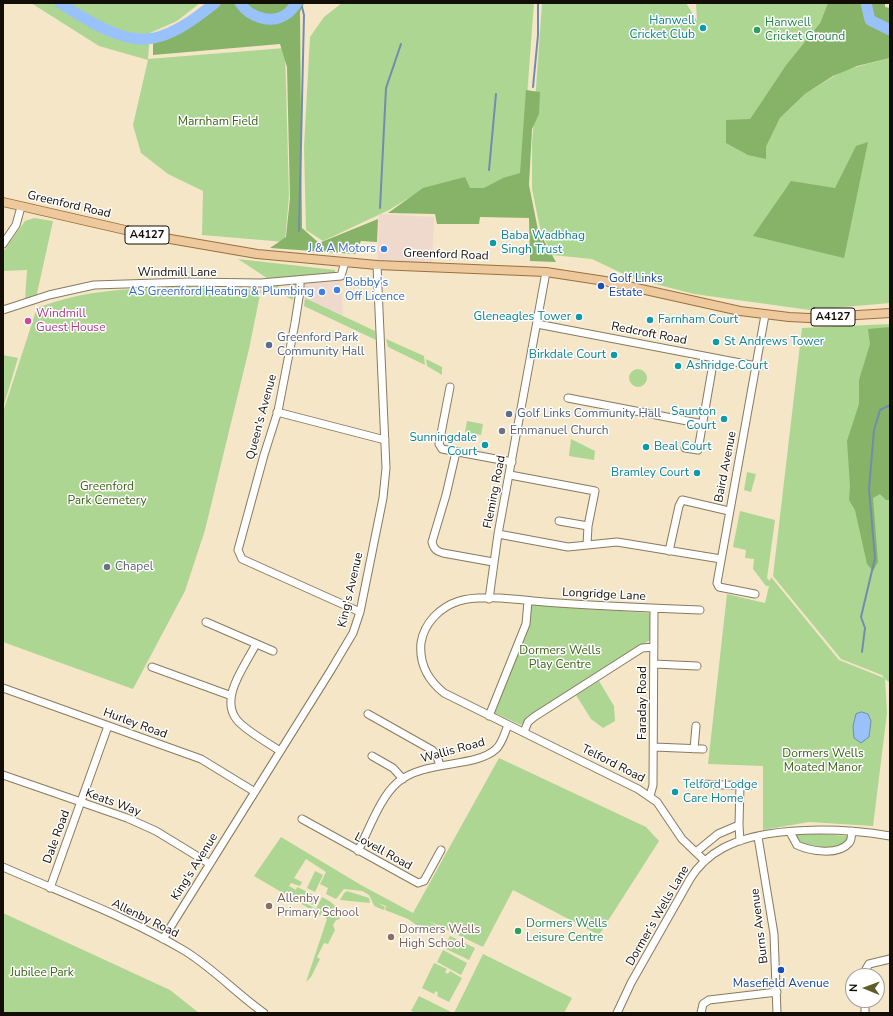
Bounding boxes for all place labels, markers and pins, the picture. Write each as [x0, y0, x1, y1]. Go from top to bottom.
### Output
place label: Hanwell Cricket Club [629, 14, 695, 42]
place label: Hanwell Cricket Ground [765, 16, 845, 44]
marker: Hanwell Cricket Club [698, 23, 708, 33]
marker: Hanwell Cricket Ground [752, 25, 762, 35]
place label: Baba Wadbhag Singh Trust [501, 229, 585, 257]
marker: Baba Wadbhag Singh Trust [488, 238, 498, 248]
place label: J & A Motors [308, 242, 376, 256]
marker: J & A Motors [379, 244, 389, 254]
place label: Golf Links Estate [609, 272, 663, 300]
place label: Bobby's Off Licence [345, 276, 405, 304]
marker: Golf Links Estate [596, 281, 606, 291]
place label: AS Greenford Heating & Plumbing [129, 285, 314, 299]
marker: Bobby's Off Licence [332, 285, 342, 295]
marker: AS Greenford Heating & Plumbing [317, 287, 327, 297]
place label: Windmill Guest House [36, 307, 106, 335]
place label: Gleneagles Tower [474, 310, 571, 324]
marker: Gleneagles Tower [574, 312, 584, 322]
place label: Farnham Court [658, 313, 738, 327]
marker: Farnham Court [645, 315, 655, 325]
marker: Windmill Guest House [23, 316, 33, 326]
place label: Greenford Park Community Hall [277, 331, 364, 359]
place label: St Andrews Tower [724, 335, 824, 349]
marker: St Andrews Tower [711, 337, 721, 347]
marker: Greenford Park Community Hall [264, 340, 274, 350]
place label: Birkdale Court [529, 348, 606, 362]
marker: Birkdale Court [609, 350, 619, 360]
place label: Ashridge Court [686, 359, 768, 373]
marker: Ashridge Court [673, 361, 683, 371]
place label: Saunton Court [671, 405, 716, 433]
place label: Golf Links Community Hall [517, 407, 661, 421]
marker: Golf Links Community Hall [504, 409, 514, 419]
marker: Saunton Court [719, 414, 729, 424]
place label: Emmanuel Church [510, 424, 609, 438]
marker: Emmanuel Church [497, 426, 507, 436]
place label: Sunningdale Court [409, 431, 477, 459]
marker: Sunningdale Court [480, 440, 490, 450]
place label: Beal Court [654, 440, 711, 454]
marker: Beal Court [641, 442, 651, 452]
place label: Bramley Court [611, 466, 689, 480]
marker: Bramley Court [692, 468, 702, 478]
place label: Chapel [115, 560, 153, 574]
marker: Chapel [102, 562, 112, 572]
place label: Telford Lodge Care Home [683, 778, 757, 806]
marker: Telford Lodge Care Home [670, 787, 680, 797]
place label: Allenby Primary School [277, 892, 359, 920]
marker: Allenby Primary School [264, 901, 274, 911]
place label: Dormers Wells Leisure Centre [526, 917, 607, 945]
place label: Dormers Wells High School [399, 923, 480, 951]
marker: Dormers Wells Leisure Centre [513, 926, 523, 936]
marker: Dormers Wells High School [386, 932, 396, 942]
marker: Masefield Avenue [776, 965, 786, 975]
place label: Masefield Avenue [733, 977, 829, 991]

